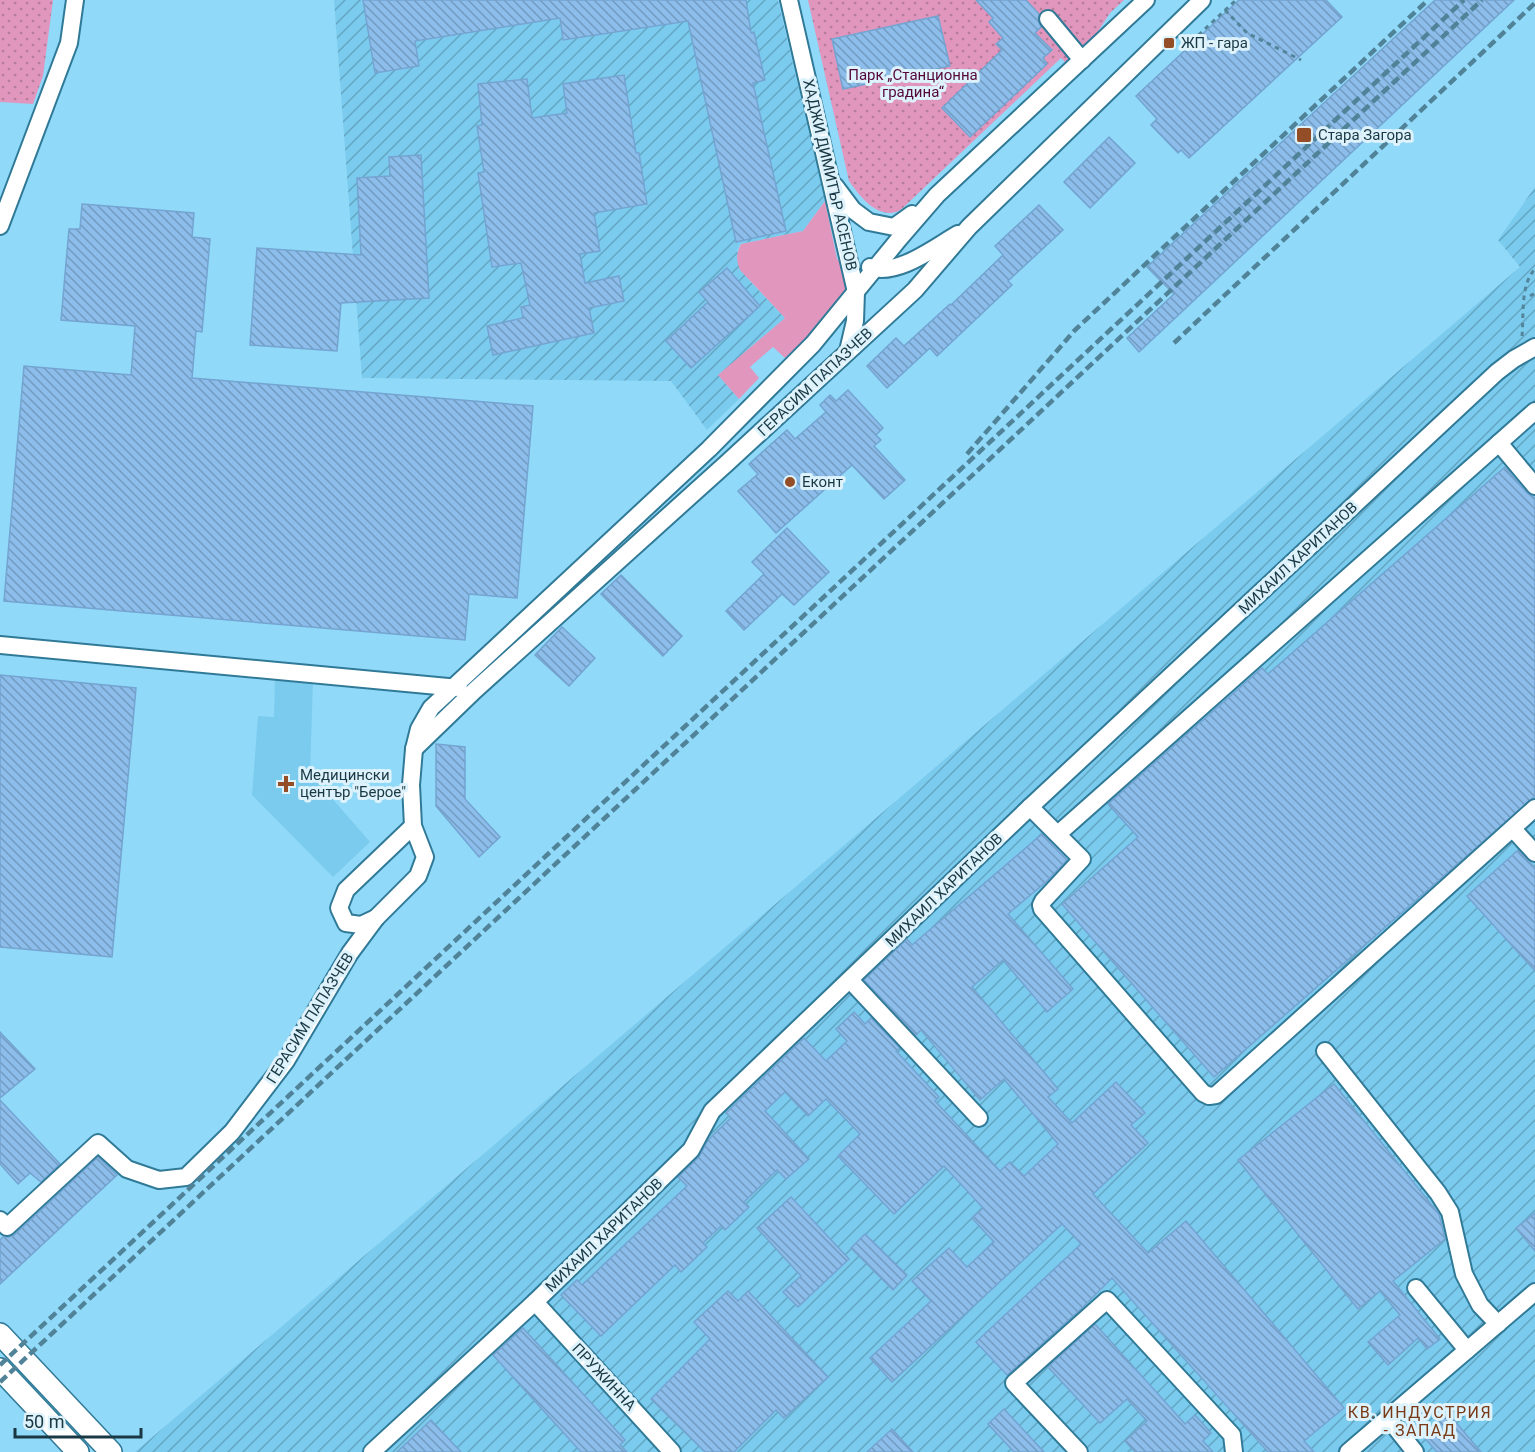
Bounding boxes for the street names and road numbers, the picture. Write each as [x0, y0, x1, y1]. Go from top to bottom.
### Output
street label: ХАДЖИ ДИМИТЪР АСЕНОВ [799, 77, 861, 273]
street label: ГЕРАСИМ ПАПАЗЧЕВ [754, 324, 876, 440]
street label: МИХАИЛ ХАРИТАНОВ [1235, 498, 1361, 618]
street label: МИХАИЛ ХАРИТАНОВ [882, 829, 1006, 951]
street label: ГЕРАСИМ ПАПАЗЧЕВ [263, 949, 357, 1087]
street label: МИХАИЛ ХАРИТАНОВ [542, 1174, 666, 1296]
street label: ПРУЖИННА [568, 1340, 640, 1414]

